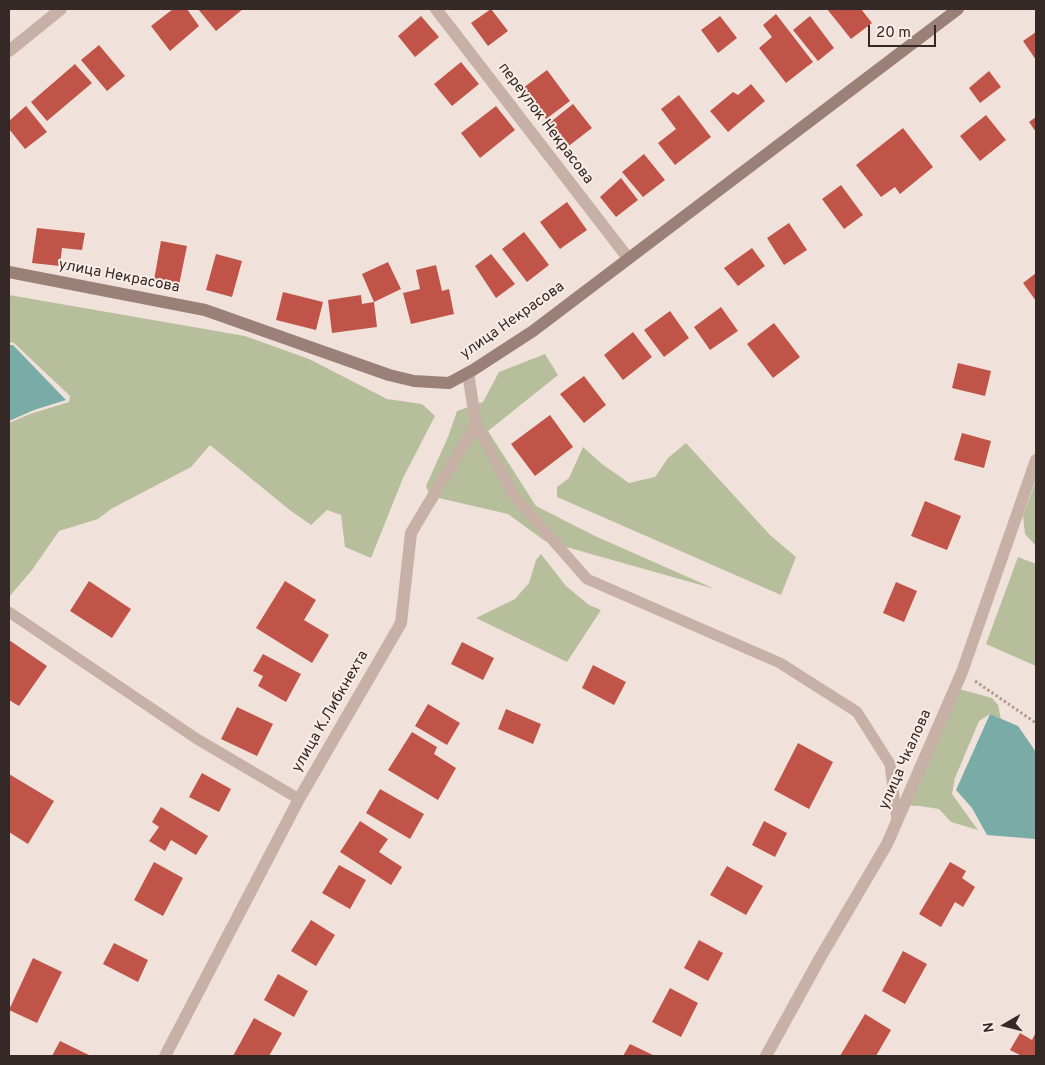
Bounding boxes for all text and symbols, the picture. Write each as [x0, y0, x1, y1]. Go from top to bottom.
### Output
scale bar [870, 15, 938, 47]
text: 20 m [876, 24, 911, 43]
street label: переулок Некрасова [493, 60, 597, 188]
street label: улица Некрасова [57, 256, 181, 298]
street label: улица Некрасова [457, 278, 569, 364]
street label: улица К.Либкнехта [289, 648, 373, 776]
street label: улица Чкалова [876, 707, 936, 813]
north arrow [980, 1000, 1030, 1050]
text: N [981, 1021, 999, 1033]

